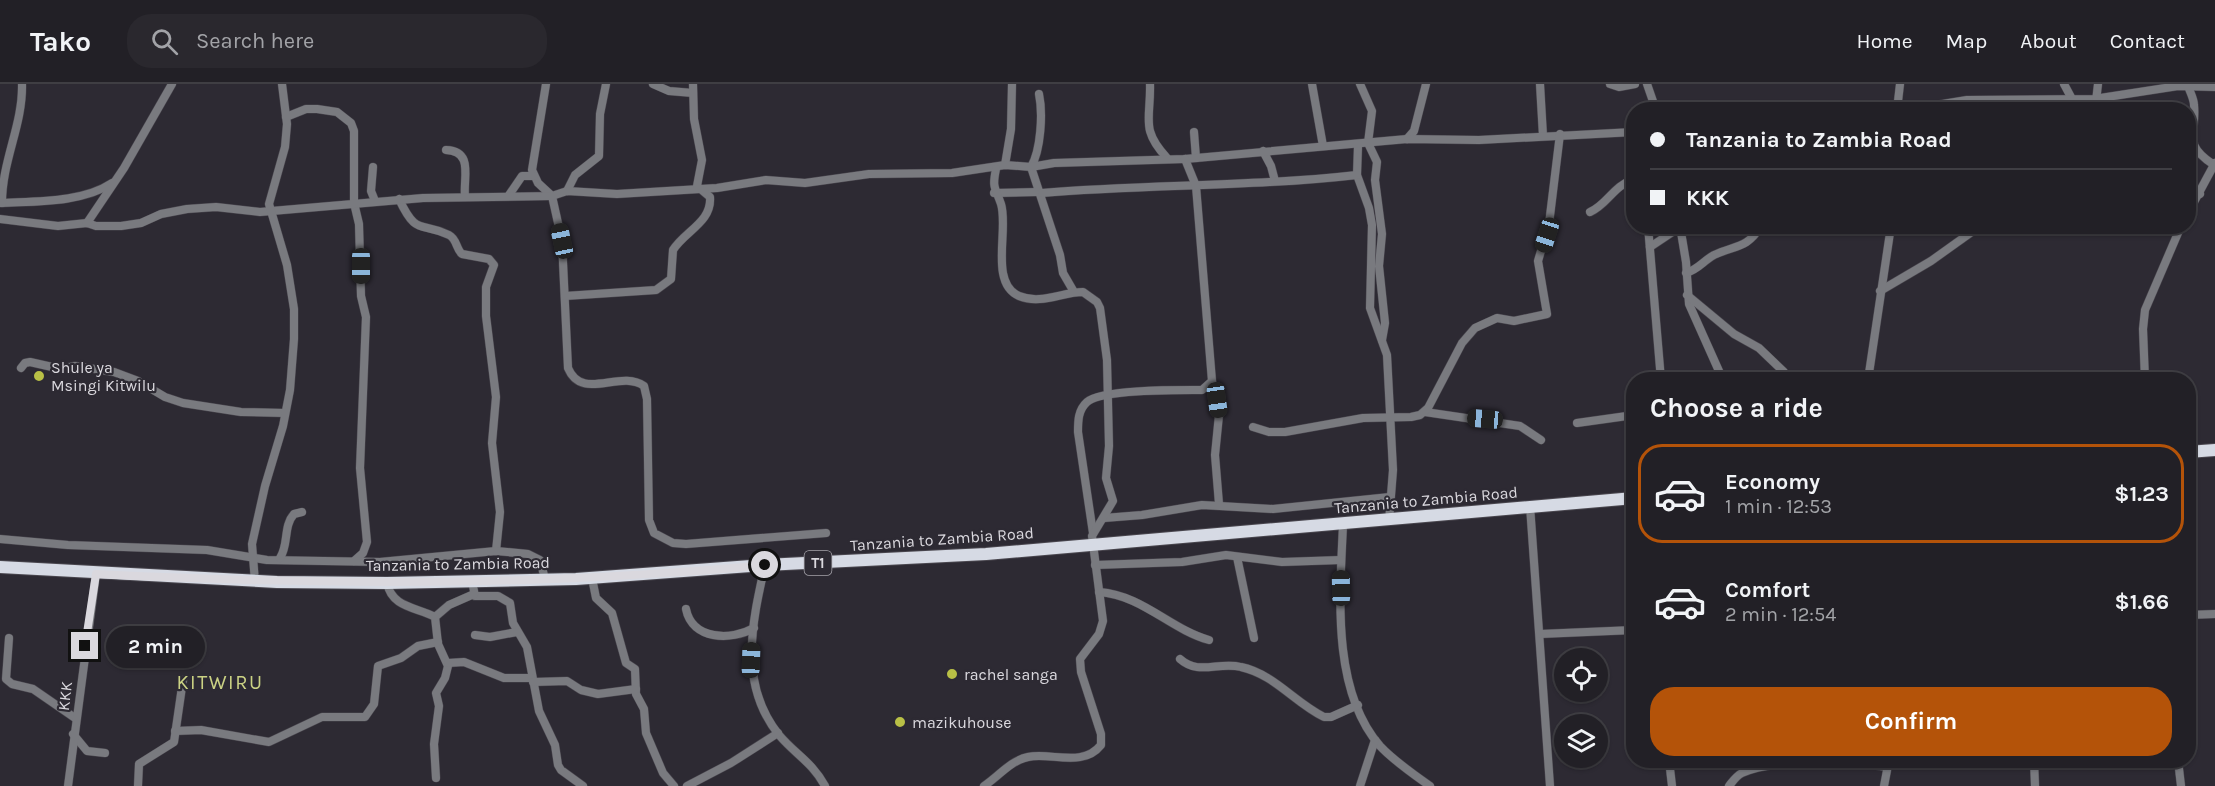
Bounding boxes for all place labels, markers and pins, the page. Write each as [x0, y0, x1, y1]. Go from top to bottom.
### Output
place label: Shule ya Msingi Kitwilu [51, 358, 156, 395]
marker: Shule ya Msingi Kitwilu [32, 369, 46, 383]
place label: rachel sanga [964, 665, 1058, 684]
marker: rachel sanga [945, 667, 959, 681]
place label: mazikuhouse [912, 713, 1012, 732]
marker: mazikuhouse [893, 715, 907, 729]

